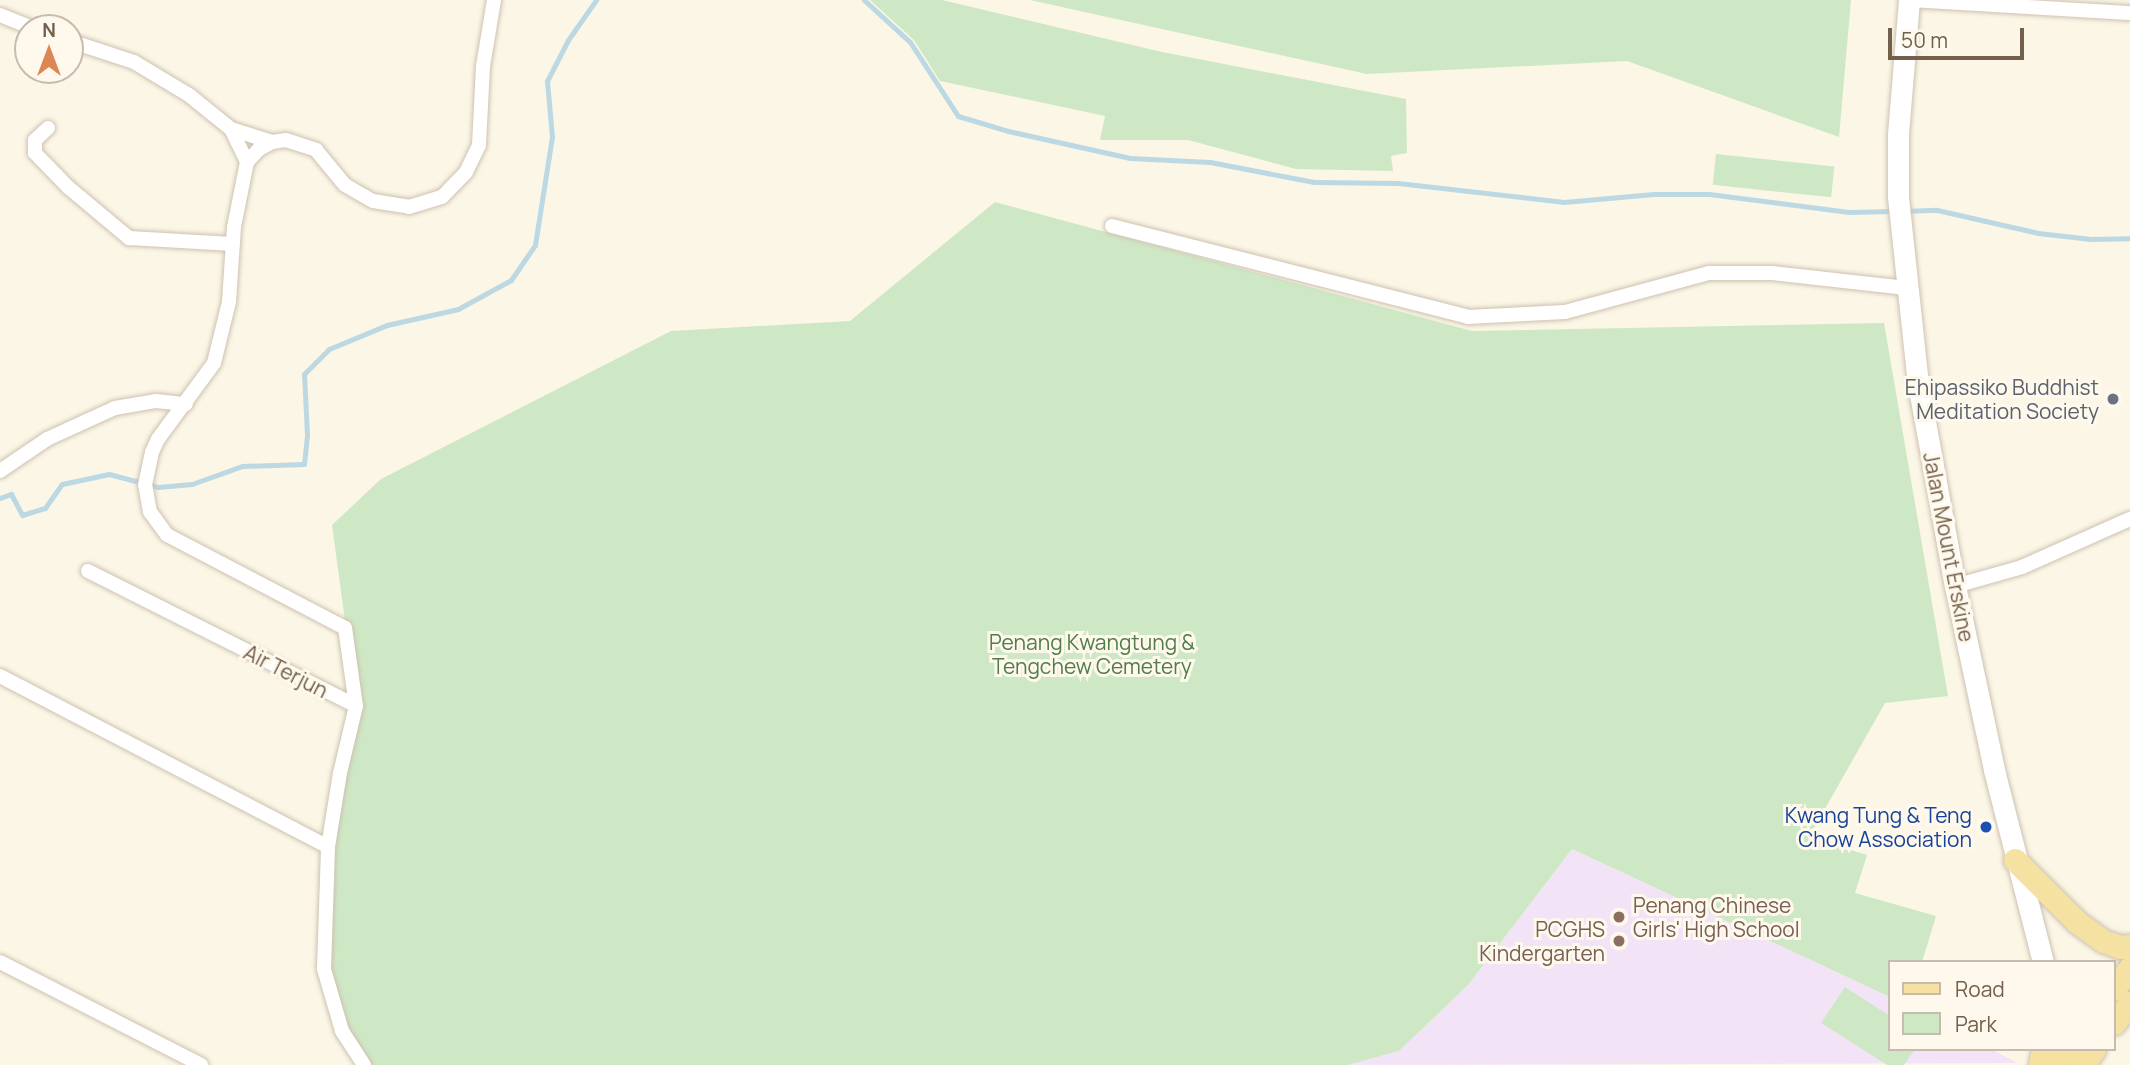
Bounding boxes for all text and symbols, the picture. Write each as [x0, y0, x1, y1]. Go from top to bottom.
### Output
north arrow [14, 14, 84, 84]
scale bar [1892, 14, 2028, 58]
text: N [42, 17, 56, 43]
text: 50 m [1901, 26, 1948, 54]
place label: Ehipassiko Buddhist Meditation Society [1905, 374, 2099, 424]
marker: Ehipassiko Buddhist Meditation Society [2105, 391, 2121, 407]
street label: Jalan Mount Erskine [1918, 450, 1980, 644]
park label: Penang Kwangtung & Tengchew Cemetery [989, 629, 1195, 679]
street label: Air Terjun [240, 639, 332, 703]
place label: Kwang Tung & Teng Chow Association [1785, 802, 1972, 852]
marker: Kwang Tung & Teng Chow Association [1978, 819, 1994, 835]
place label: Penang Chinese Girls' High School [1633, 892, 1800, 942]
marker: Penang Chinese Girls' High School [1611, 909, 1627, 925]
place label: PCGHS Kindergarten [1479, 916, 1605, 966]
marker: PCGHS Kindergarten [1611, 933, 1627, 949]
legend [1888, 960, 2116, 1051]
text: Road [1955, 975, 2005, 1003]
text: Park [1955, 1010, 1997, 1038]

